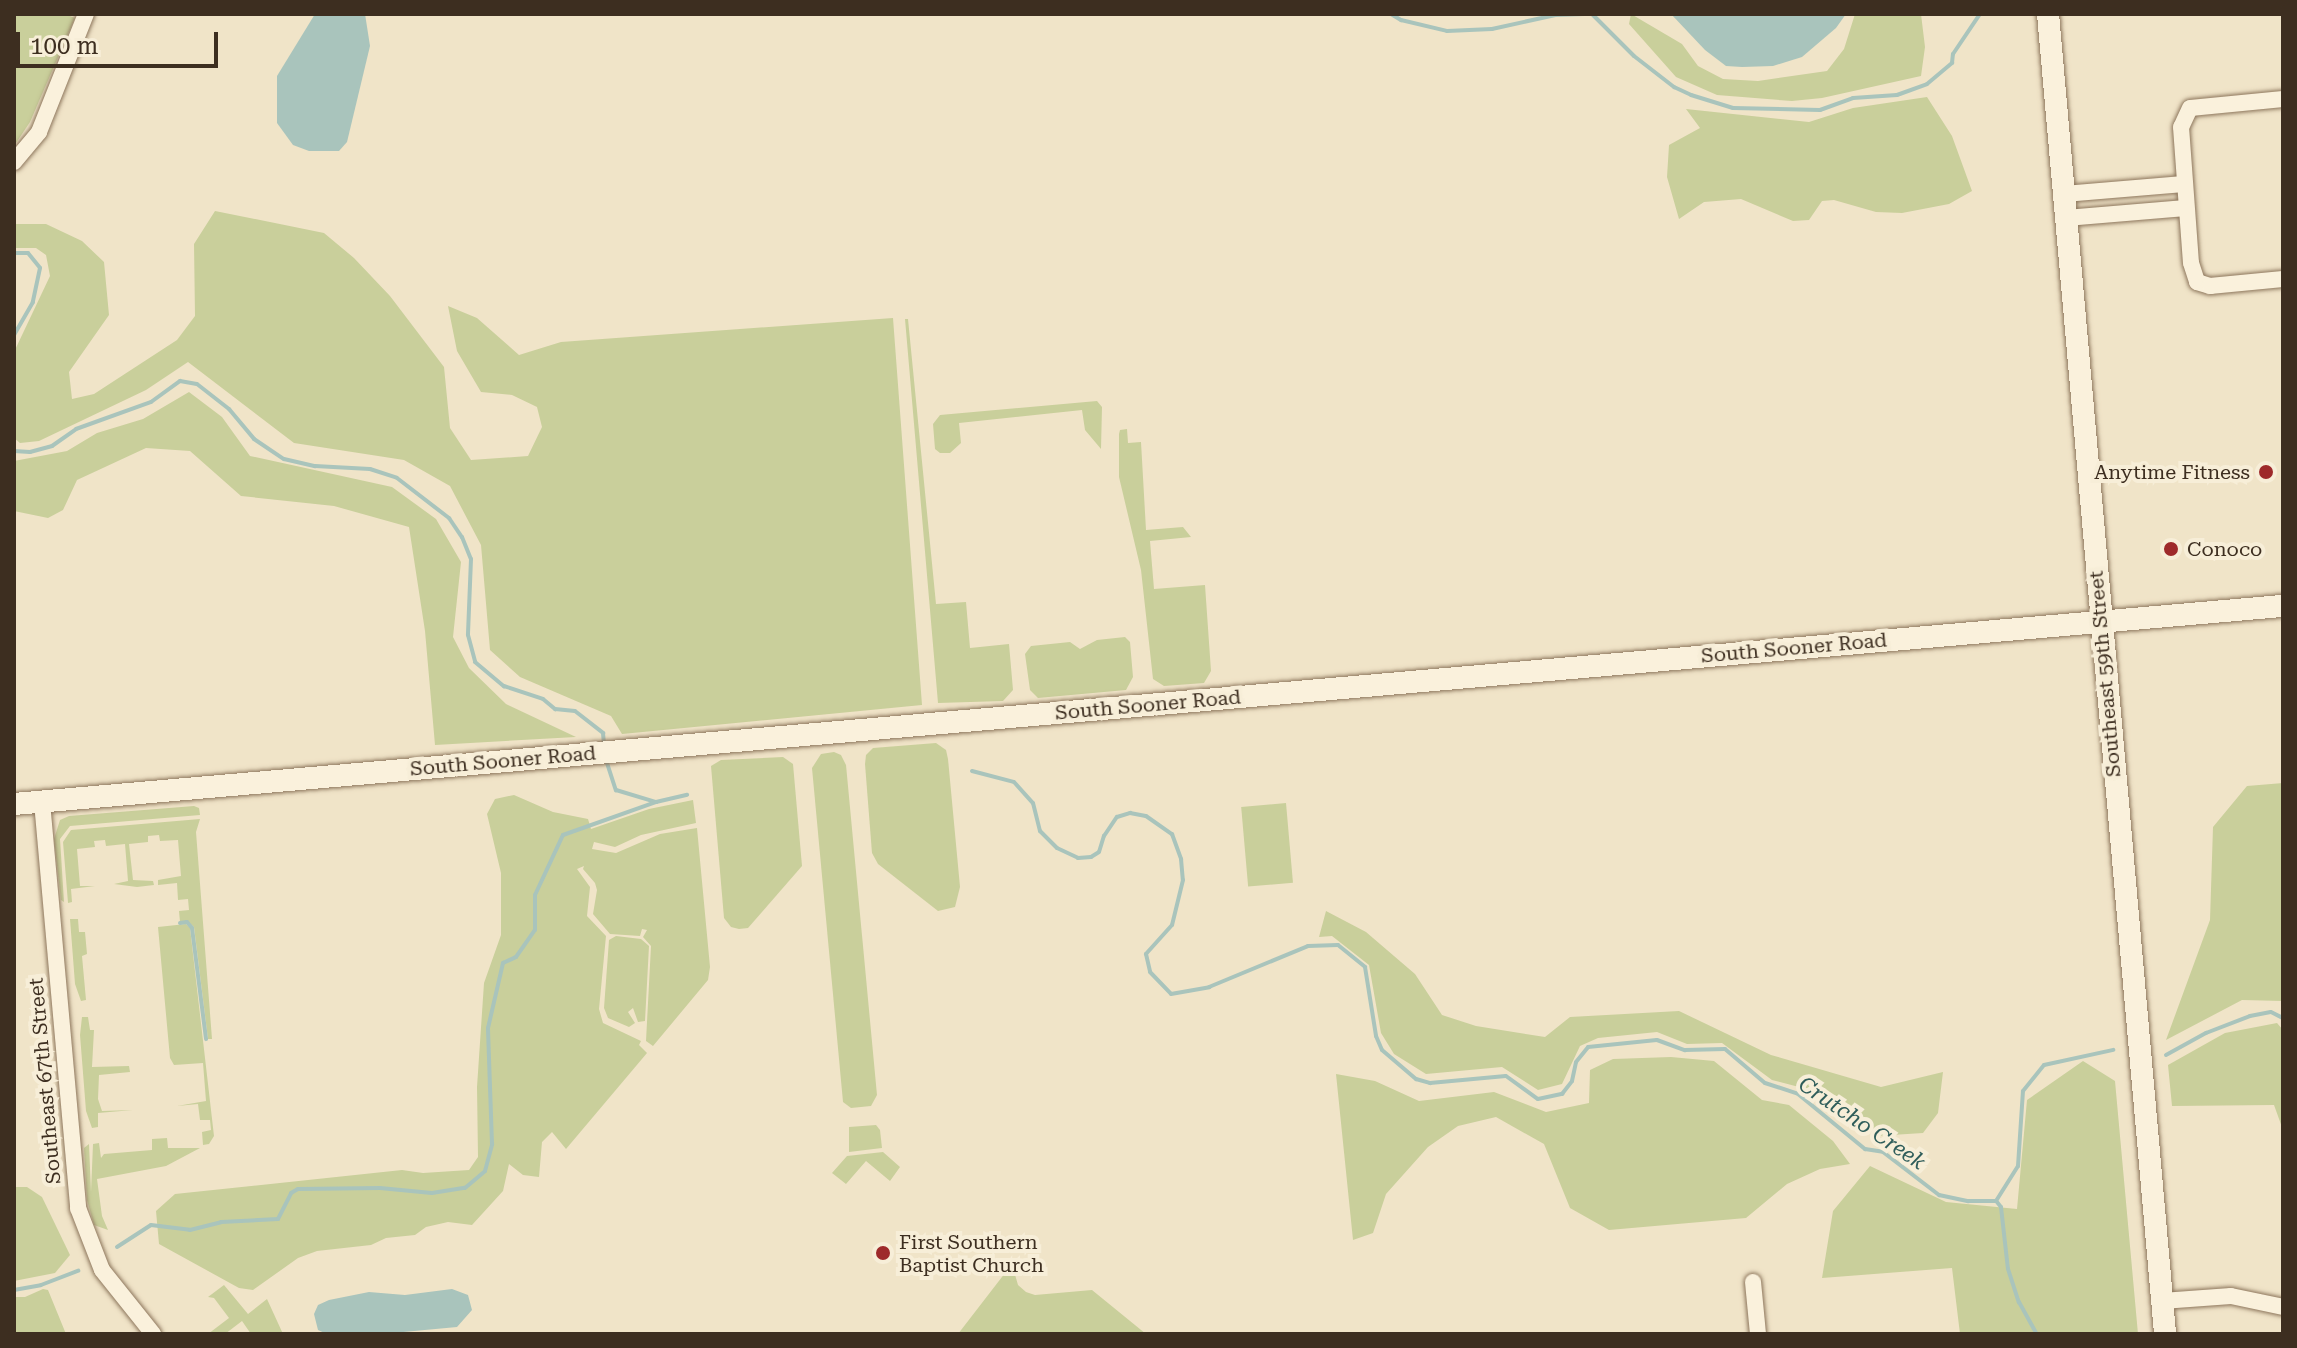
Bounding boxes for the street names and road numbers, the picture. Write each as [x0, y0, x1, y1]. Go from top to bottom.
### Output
street label: Southeast 59th Street [2084, 570, 2126, 778]
street label: South Sooner Road [1700, 628, 1888, 668]
street label: South Sooner Road [1054, 685, 1242, 725]
street label: South Sooner Road [409, 741, 597, 781]
street label: Southeast 67th Street [24, 977, 66, 1185]

